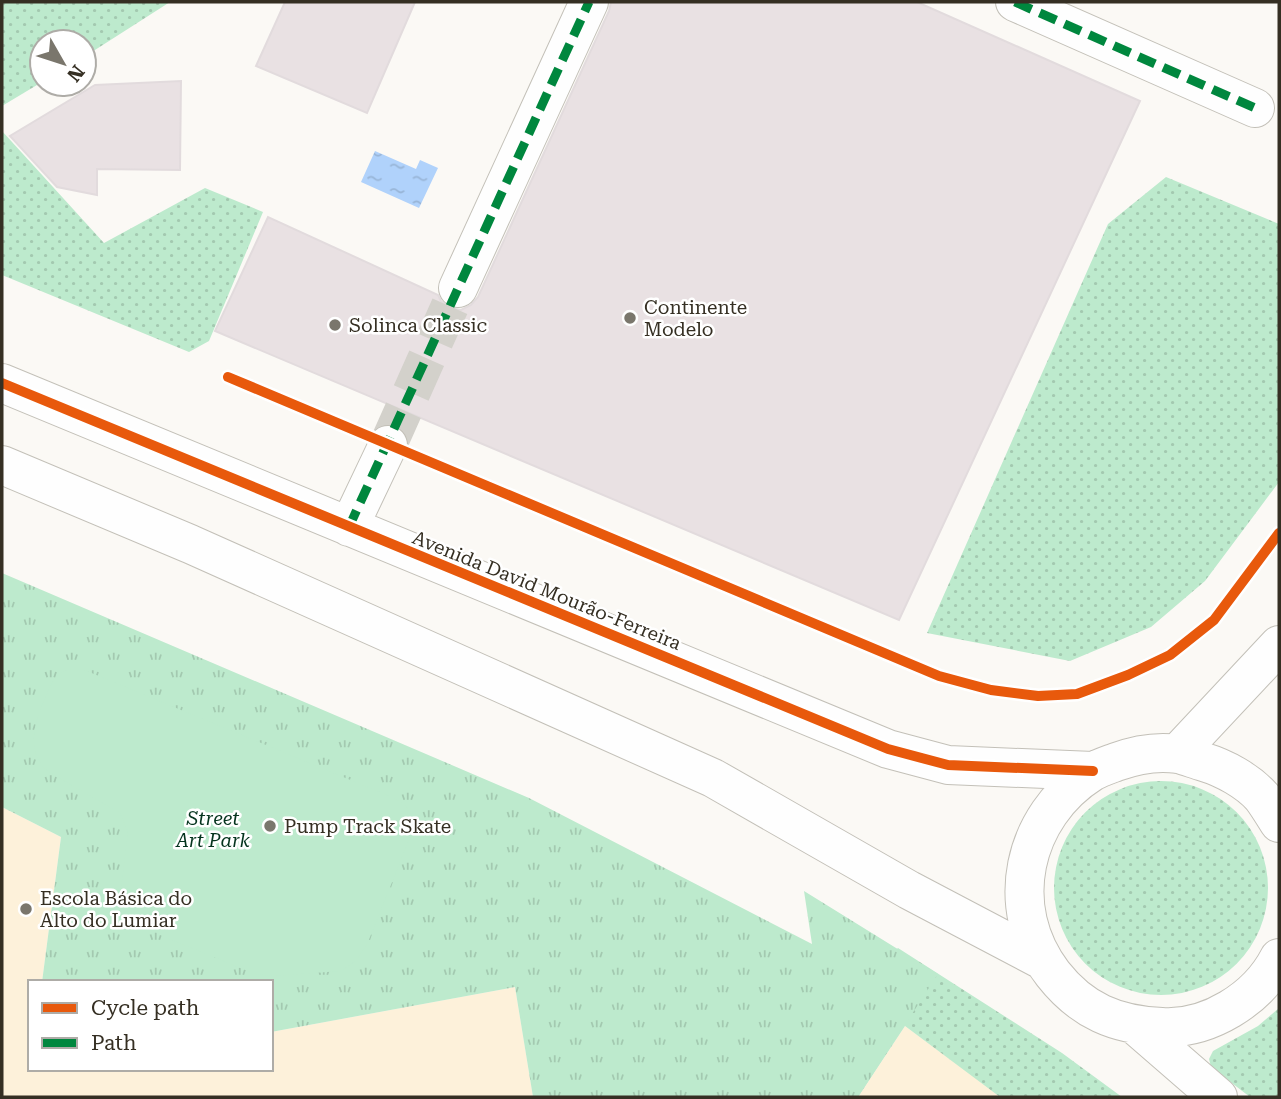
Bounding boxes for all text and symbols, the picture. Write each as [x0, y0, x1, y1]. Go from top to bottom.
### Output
north arrow [28, 28, 98, 98]
text: N [62, 60, 89, 87]
place label: Continente Modelo [644, 296, 747, 341]
marker: Continente Modelo [622, 310, 638, 326]
place label: Solinca Classic [349, 314, 487, 337]
marker: Solinca Classic [327, 317, 343, 333]
street label: Avenida David Mourão-Ferreira [409, 526, 685, 655]
park label: Street Art Park [175, 807, 251, 852]
place label: Pump Track Skate [284, 815, 451, 838]
marker: Pump Track Skate [262, 818, 278, 834]
place label: Escola Básica do Alto do Lumiar [40, 887, 192, 932]
marker: Escola Básica do Alto do Lumiar [18, 901, 34, 917]
legend [28, 980, 273, 1071]
text: Cycle path [91, 996, 200, 1020]
text: Path [91, 1031, 137, 1055]

